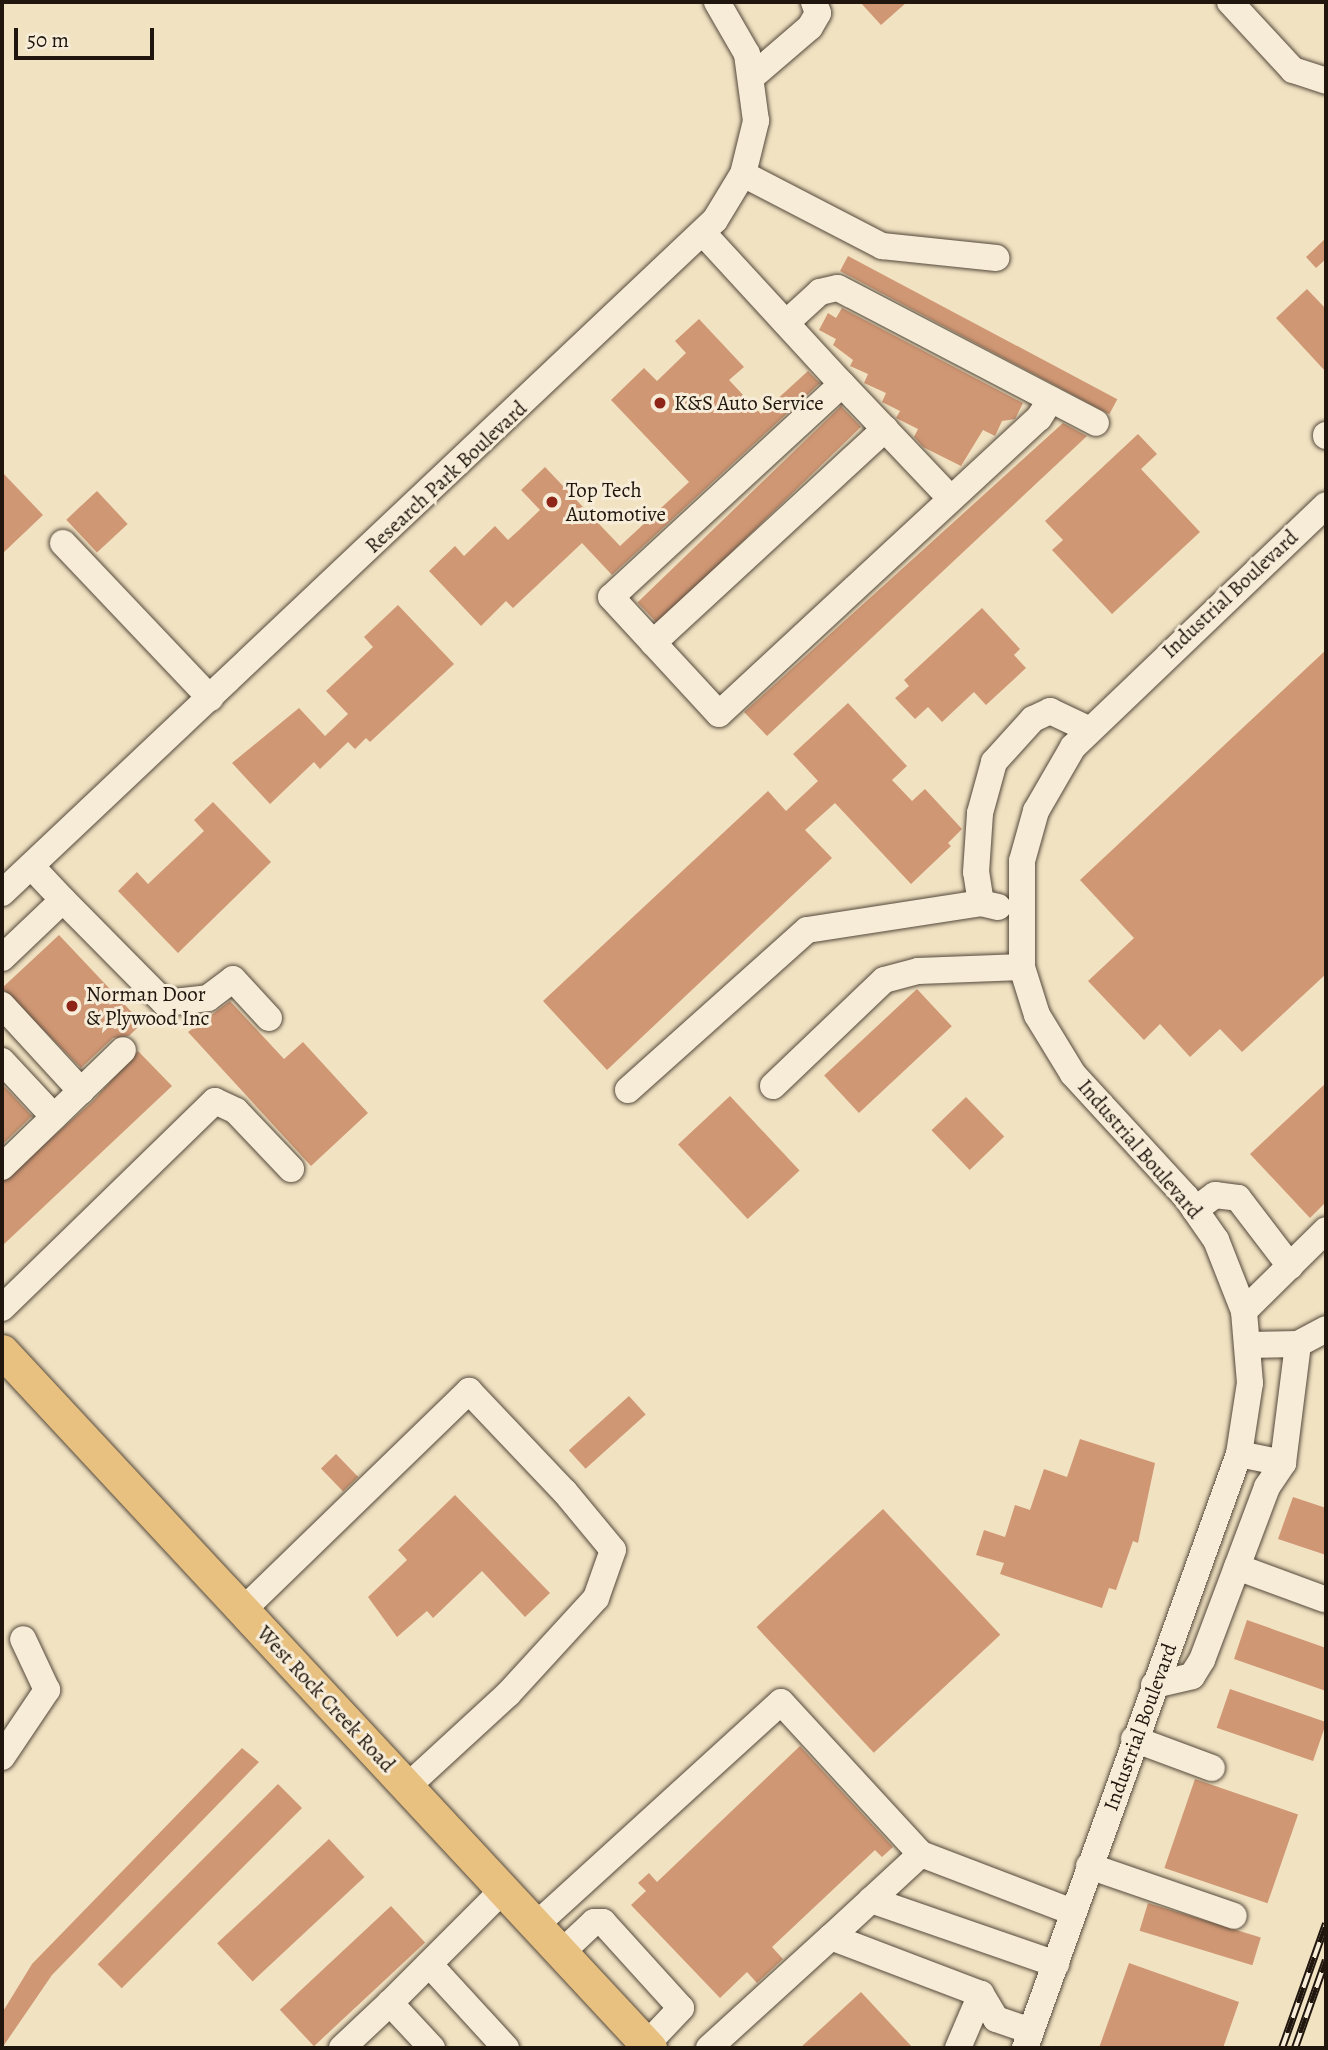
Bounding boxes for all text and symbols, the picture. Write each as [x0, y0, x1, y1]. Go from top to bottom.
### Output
scale bar [18, 14, 158, 58]
text: 50 m [27, 26, 69, 54]
place label: K&S Auto Service [674, 390, 824, 416]
marker: K&S Auto Service [652, 395, 668, 411]
street label: Research Park Boulevard [360, 396, 532, 558]
place label: Top Tech Automotive [566, 477, 666, 527]
marker: Top Tech Automotive [544, 494, 560, 510]
street label: Industrial Boulevard [1157, 525, 1303, 663]
place label: Norman Door & Plywood Inc [86, 981, 210, 1031]
marker: Norman Door & Plywood Inc [64, 998, 80, 1014]
street label: Industrial Boulevard [1073, 1074, 1207, 1224]
street label: West Rock Creek Road [252, 1621, 400, 1777]
street label: Industrial Boulevard [1098, 1640, 1182, 1814]

